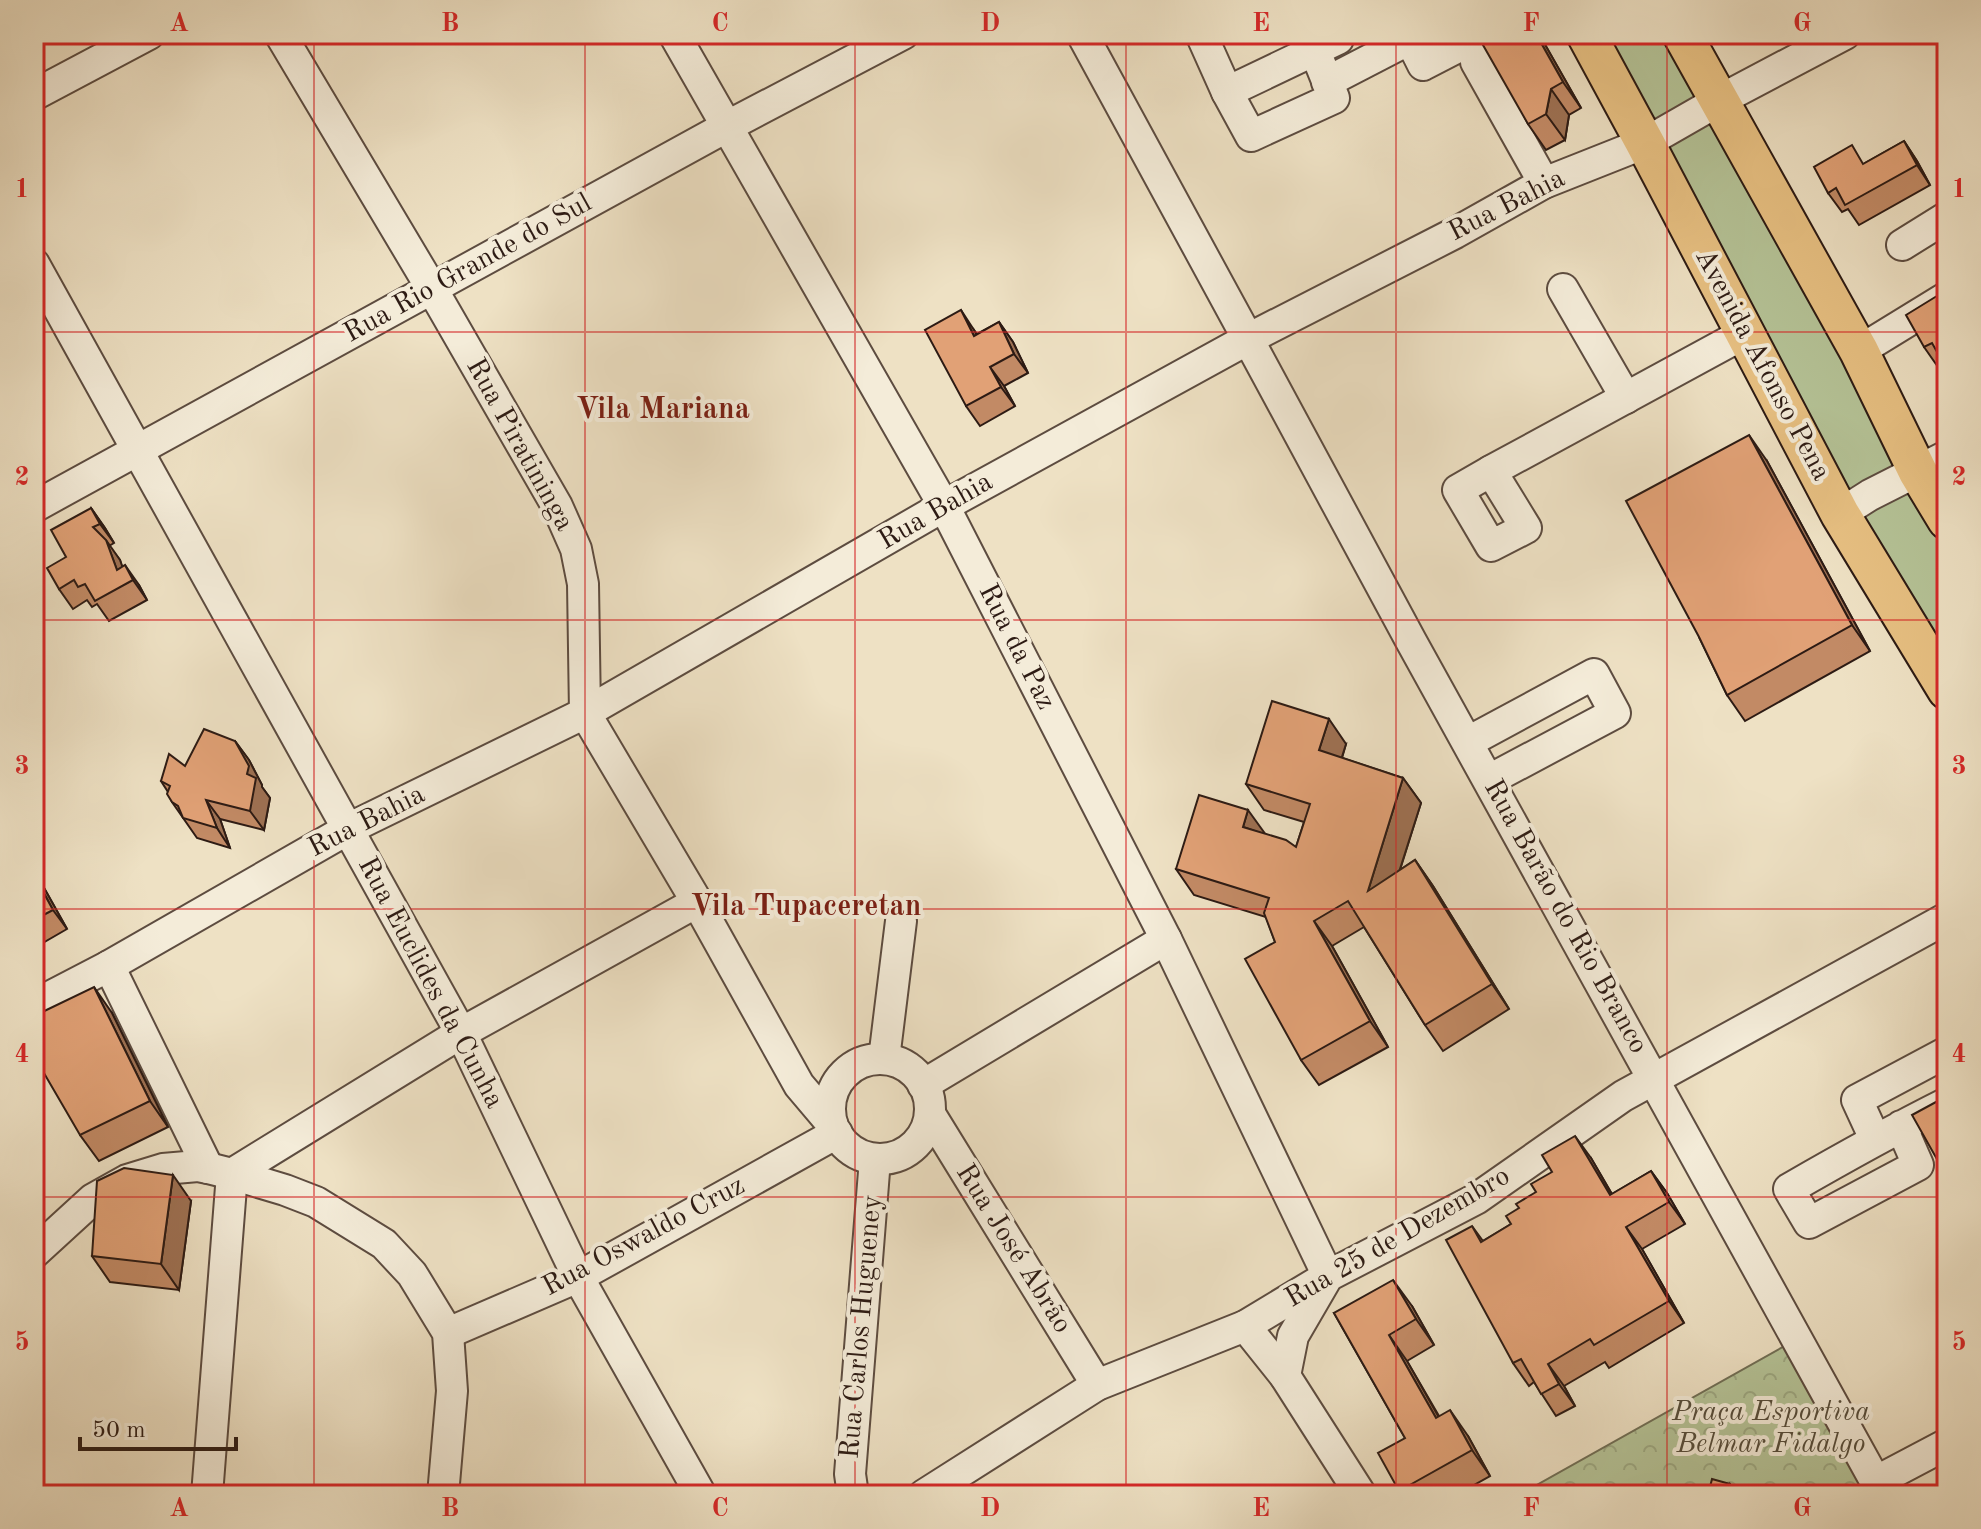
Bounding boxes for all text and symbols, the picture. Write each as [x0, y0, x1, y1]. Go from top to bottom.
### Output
text: A [169, 11, 189, 37]
text: B [441, 11, 459, 37]
text: C [711, 11, 729, 37]
text: D [980, 11, 1000, 37]
text: E [1252, 11, 1270, 37]
text: F [1522, 11, 1540, 37]
text: G [1793, 11, 1811, 37]
street label: Rua Bahia [1444, 165, 1570, 247]
text: 1 [14, 177, 30, 203]
text: 1 [1951, 177, 1967, 203]
street label: Rua Rio Grande do Sul [340, 189, 596, 349]
street label: Avenida Afonso Pena [1689, 245, 1835, 486]
street label: Rua Piratininga [460, 354, 578, 536]
district label: Vila Mariana [576, 395, 750, 425]
text: 2 [14, 465, 30, 491]
text: 2 [1951, 465, 1967, 491]
street label: Rua Bahia [874, 468, 998, 556]
street label: Rua da Paz [972, 580, 1060, 714]
text: 3 [14, 754, 30, 780]
text: 3 [1951, 754, 1967, 780]
street label: Rua Barão do Rio Branco [1478, 775, 1652, 1059]
street label: Rua Bahia [304, 781, 430, 863]
street label: Rua Euclides da Cunha [352, 853, 508, 1113]
district label: Vila Tupaceretan [691, 892, 921, 922]
text: 4 [14, 1042, 30, 1068]
text: 4 [1951, 1042, 1967, 1068]
street label: Rua José Abrão [950, 1160, 1076, 1338]
street label: Rua 25 de Dezembro [1281, 1162, 1515, 1314]
street label: Rua Oswaldo Cruz [538, 1172, 750, 1302]
street label: Rua Carlos Hugueney [837, 1194, 888, 1460]
text: 5 [14, 1330, 30, 1356]
text: 5 [1951, 1330, 1967, 1356]
park label: Praça Esportiva Belmar Fidalgo [1671, 1399, 1870, 1459]
scale bar [80, 1401, 236, 1451]
text: 50 m [92, 1419, 146, 1443]
text: A [169, 1496, 189, 1522]
text: B [441, 1496, 459, 1522]
text: C [711, 1496, 729, 1522]
text: D [980, 1496, 1000, 1522]
text: E [1252, 1496, 1270, 1522]
text: F [1522, 1496, 1540, 1522]
text: G [1793, 1496, 1811, 1522]

